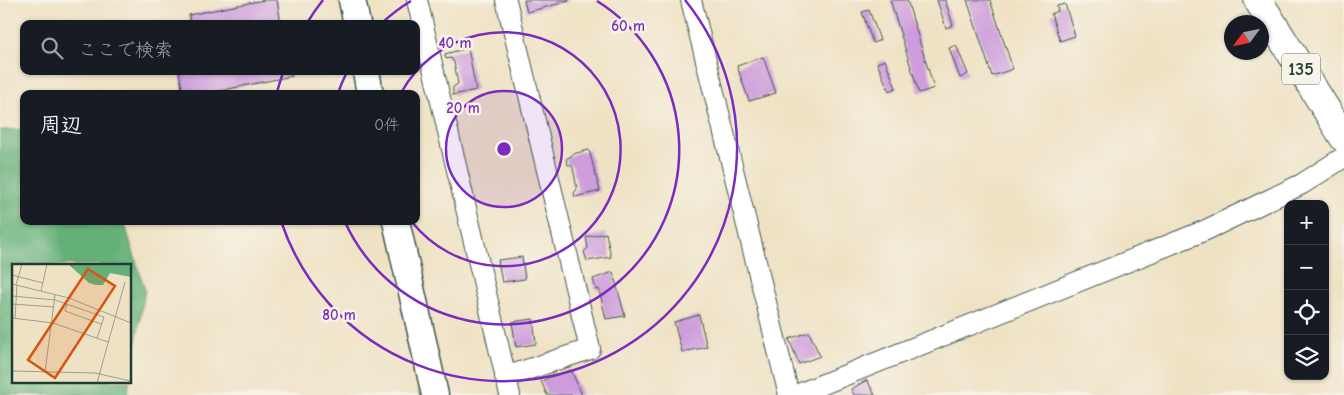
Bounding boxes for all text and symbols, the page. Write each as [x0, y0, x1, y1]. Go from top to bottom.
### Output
north arrow [1224, 15, 1269, 60]
text: 60 m [611, 17, 645, 35]
search box [20, 20, 420, 75]
icon: search [38, 34, 66, 62]
text: 40 m [439, 34, 472, 52]
text: ここで検索 [78, 39, 173, 61]
road number: 135 [1282, 54, 1320, 85]
text: 20 m [446, 99, 480, 117]
text: 周辺 [40, 113, 82, 137]
text: 0件 [374, 116, 400, 134]
centre of rings [495, 140, 513, 158]
map controls [1284, 200, 1329, 380]
button: + [1284, 200, 1329, 245]
button: − [1284, 245, 1329, 290]
inset map [12, 264, 131, 382]
button: locate [1284, 290, 1329, 335]
text: 80 m [322, 306, 356, 324]
button: layers [1284, 335, 1329, 380]

